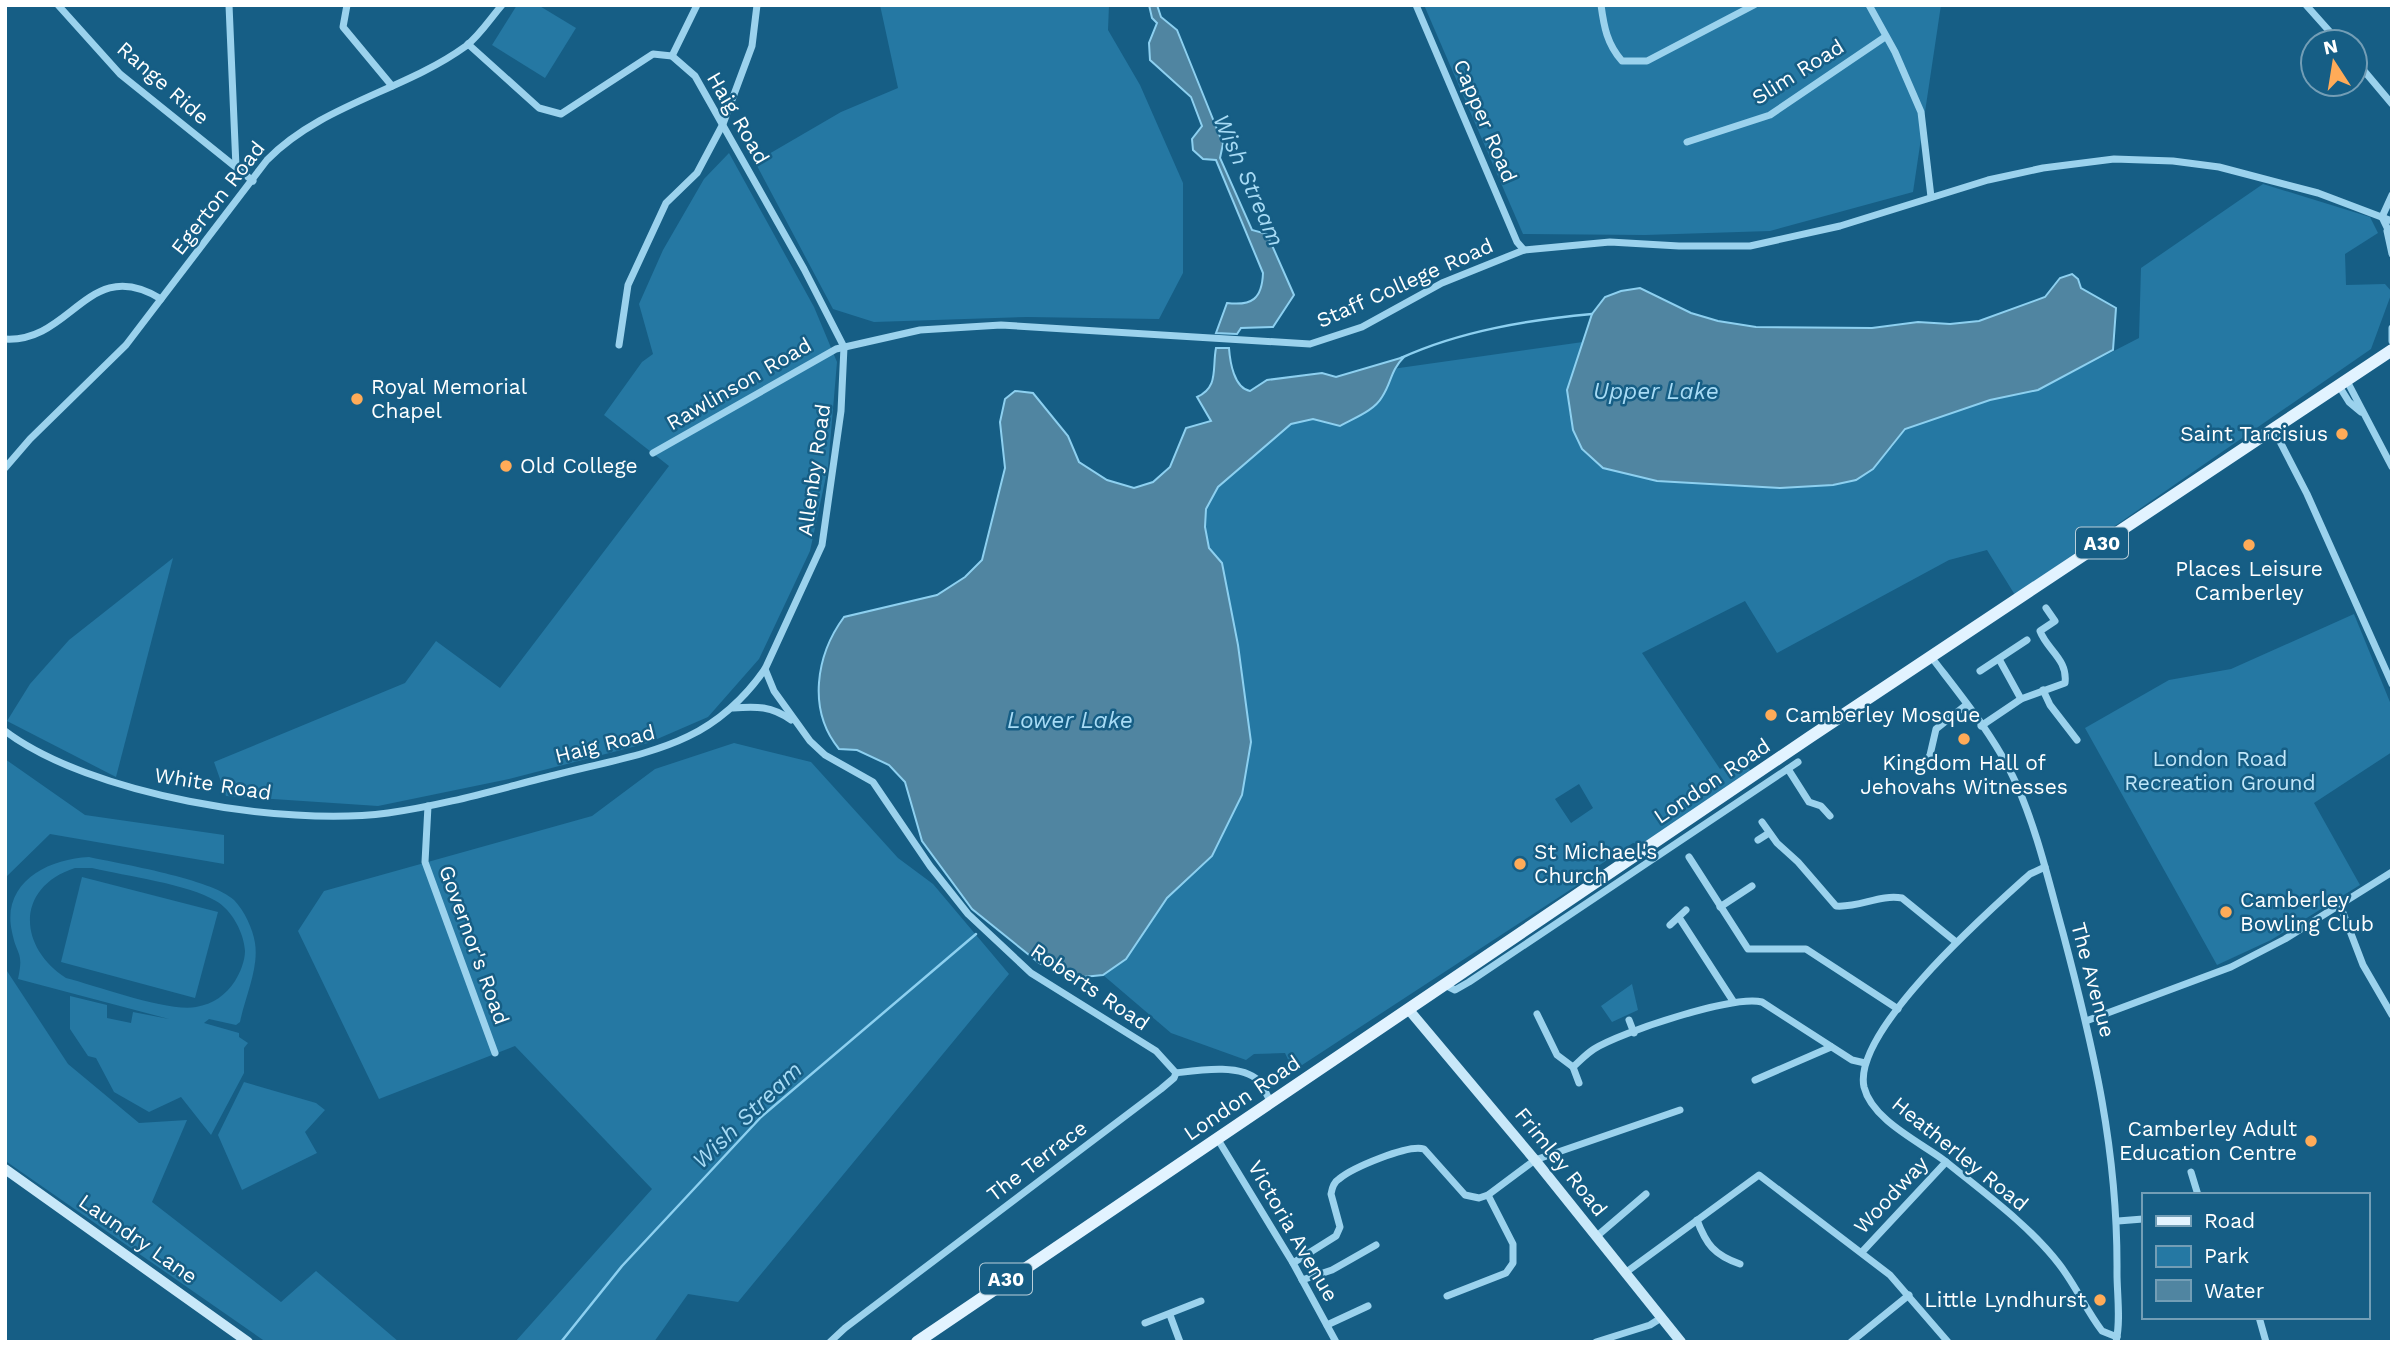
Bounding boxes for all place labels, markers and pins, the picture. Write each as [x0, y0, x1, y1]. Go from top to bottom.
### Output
place label: Royal Memorial Chapel [371, 374, 528, 423]
marker: Royal Memorial Chapel [349, 391, 365, 407]
place label: Saint Tarcisius [2180, 421, 2328, 446]
marker: Saint Tarcisius [2334, 426, 2350, 442]
place label: Old College [520, 453, 638, 478]
marker: Old College [498, 458, 514, 474]
marker: Places Leisure Camberley [2241, 537, 2257, 553]
place label: Places Leisure Camberley [2175, 556, 2323, 605]
place label: Camberley Mosque [1785, 702, 1980, 727]
marker: Camberley Mosque [1763, 707, 1779, 723]
marker: Kingdom Hall of Jehovahs Witnesses [1956, 731, 1972, 747]
place label: Kingdom Hall of Jehovahs Witnesses [1860, 750, 2068, 799]
place label: St Michael's Church [1534, 839, 1657, 888]
marker: St Michael's Church [1512, 856, 1528, 872]
place label: Camberley Bowling Club [2240, 887, 2374, 936]
marker: Camberley Bowling Club [2218, 904, 2234, 920]
place label: Camberley Adult Education Centre [2119, 1116, 2297, 1165]
marker: Camberley Adult Education Centre [2303, 1133, 2319, 1149]
place label: Little Lyndhurst [1924, 1287, 2086, 1312]
marker: Little Lyndhurst [2092, 1292, 2108, 1308]

